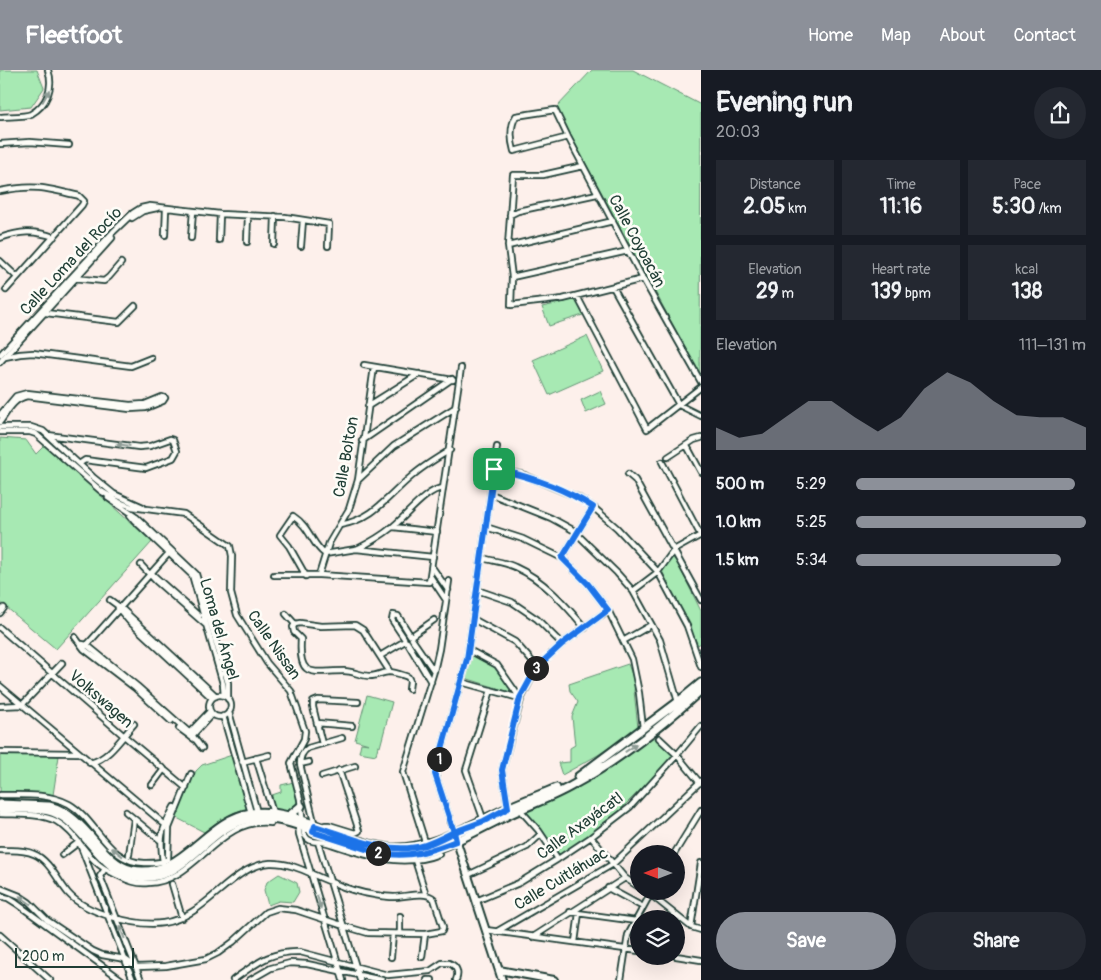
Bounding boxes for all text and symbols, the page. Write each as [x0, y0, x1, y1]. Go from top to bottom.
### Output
text: Fleetfoot [25, 21, 122, 50]
text: Home [808, 24, 853, 47]
text: Map [881, 24, 911, 47]
text: About [939, 24, 985, 47]
text: Contact [1013, 24, 1076, 47]
text: Evening run [716, 85, 853, 120]
button: share [1034, 87, 1086, 139]
one-way arrow [42, 90, 51, 103]
text: 20:03 [716, 122, 760, 142]
text: Distance [749, 176, 801, 193]
text: Time [886, 176, 916, 193]
text: Pace [1013, 176, 1041, 193]
street label: Calle Coyoacán [604, 191, 670, 291]
text: 2.05 [743, 193, 785, 220]
text: 11:16 [880, 193, 922, 220]
text: 5:30 [992, 193, 1035, 220]
text: km [785, 200, 807, 217]
text: /km [1035, 200, 1062, 217]
street label: Calle Loma del Rocío [16, 202, 127, 319]
text: Elevation [748, 261, 802, 278]
text: Heart rate [871, 261, 931, 278]
text: kcal [1016, 261, 1038, 278]
text: 29 [756, 278, 779, 305]
text: 139 [871, 278, 902, 305]
text: 138 [1012, 278, 1042, 305]
text: m [779, 285, 794, 302]
text: bpm [902, 285, 931, 302]
text: Elevation [716, 335, 777, 355]
text: 111–131 m [1019, 335, 1086, 355]
street label: Calle Bolton [329, 415, 363, 499]
one-way arrow [115, 441, 131, 449]
pin [473, 448, 515, 490]
icon: arrive [480, 455, 508, 483]
text: 500 m [716, 474, 764, 494]
text: 5:29 [796, 474, 826, 494]
text: 1.0 km [716, 512, 761, 532]
text: 5:25 [796, 512, 827, 532]
text: 1.5 km [716, 550, 759, 570]
text: 5:34 [796, 550, 827, 570]
street label: Loma del Ángel [195, 576, 243, 682]
street label: Calle Nissan [243, 606, 305, 684]
pin: 3 [524, 656, 548, 680]
text: 3 [533, 660, 540, 677]
street label: Volkswagen [65, 666, 137, 732]
one-way arrow [624, 743, 638, 753]
pin: 1 [426, 746, 452, 772]
text: 1 [437, 751, 442, 768]
street label: Calle Axayácatl [533, 788, 627, 864]
pin: 2 [366, 840, 390, 866]
street label: Calle Cuitláhuac [510, 843, 612, 915]
text: 2 [375, 845, 382, 862]
north arrow [630, 845, 685, 900]
map controls [630, 845, 685, 965]
one-way arrow [111, 847, 124, 858]
one-way arrow [316, 894, 324, 909]
one-way arrow [18, 895, 32, 905]
button: layers [630, 910, 685, 965]
button: Save [716, 912, 896, 970]
button: Share [906, 912, 1086, 970]
one-way arrow [118, 925, 126, 940]
scale bar [15, 945, 134, 968]
text: 200 m [22, 948, 64, 965]

